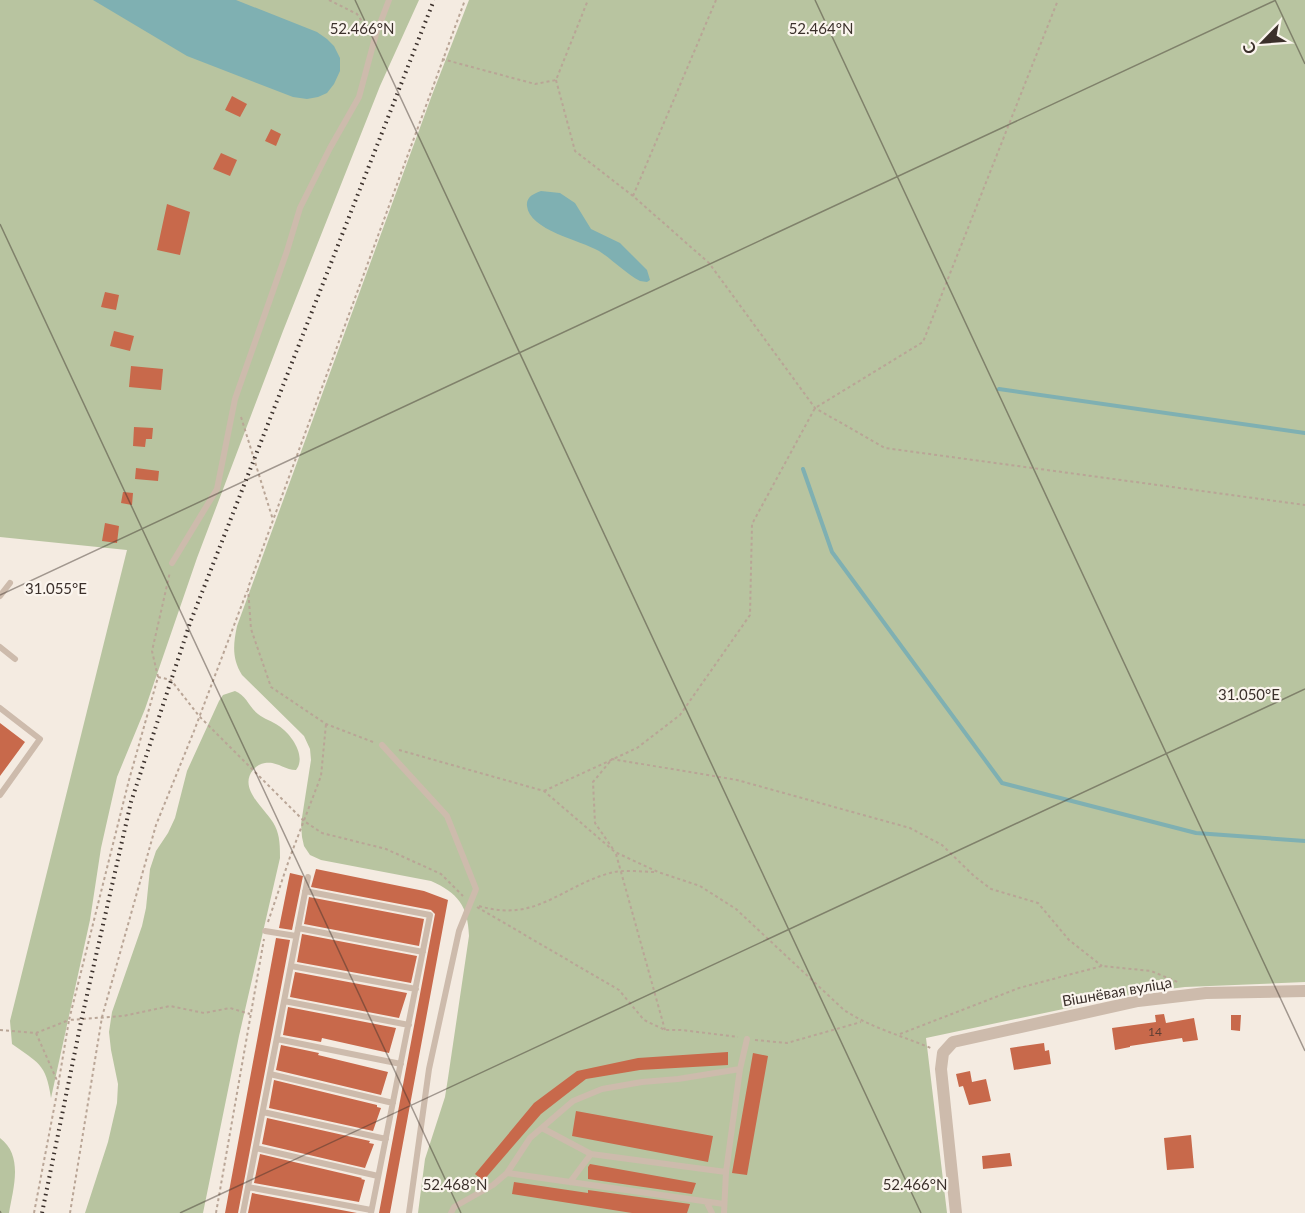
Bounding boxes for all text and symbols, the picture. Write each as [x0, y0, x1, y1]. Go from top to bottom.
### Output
north arrow [1233, 12, 1293, 72]
text: 52.466°N [330, 19, 394, 37]
text: 52.464°N [789, 19, 853, 37]
text: С [1238, 39, 1260, 57]
text: 31.055°E [25, 579, 87, 597]
text: 31.050°E [1218, 685, 1280, 703]
street label: Вішнёвая вуліца [1061, 972, 1173, 1010]
house number: 14 [1148, 1024, 1162, 1039]
text: 52.468°N [423, 1175, 487, 1193]
text: 52.466°N [883, 1175, 947, 1193]

